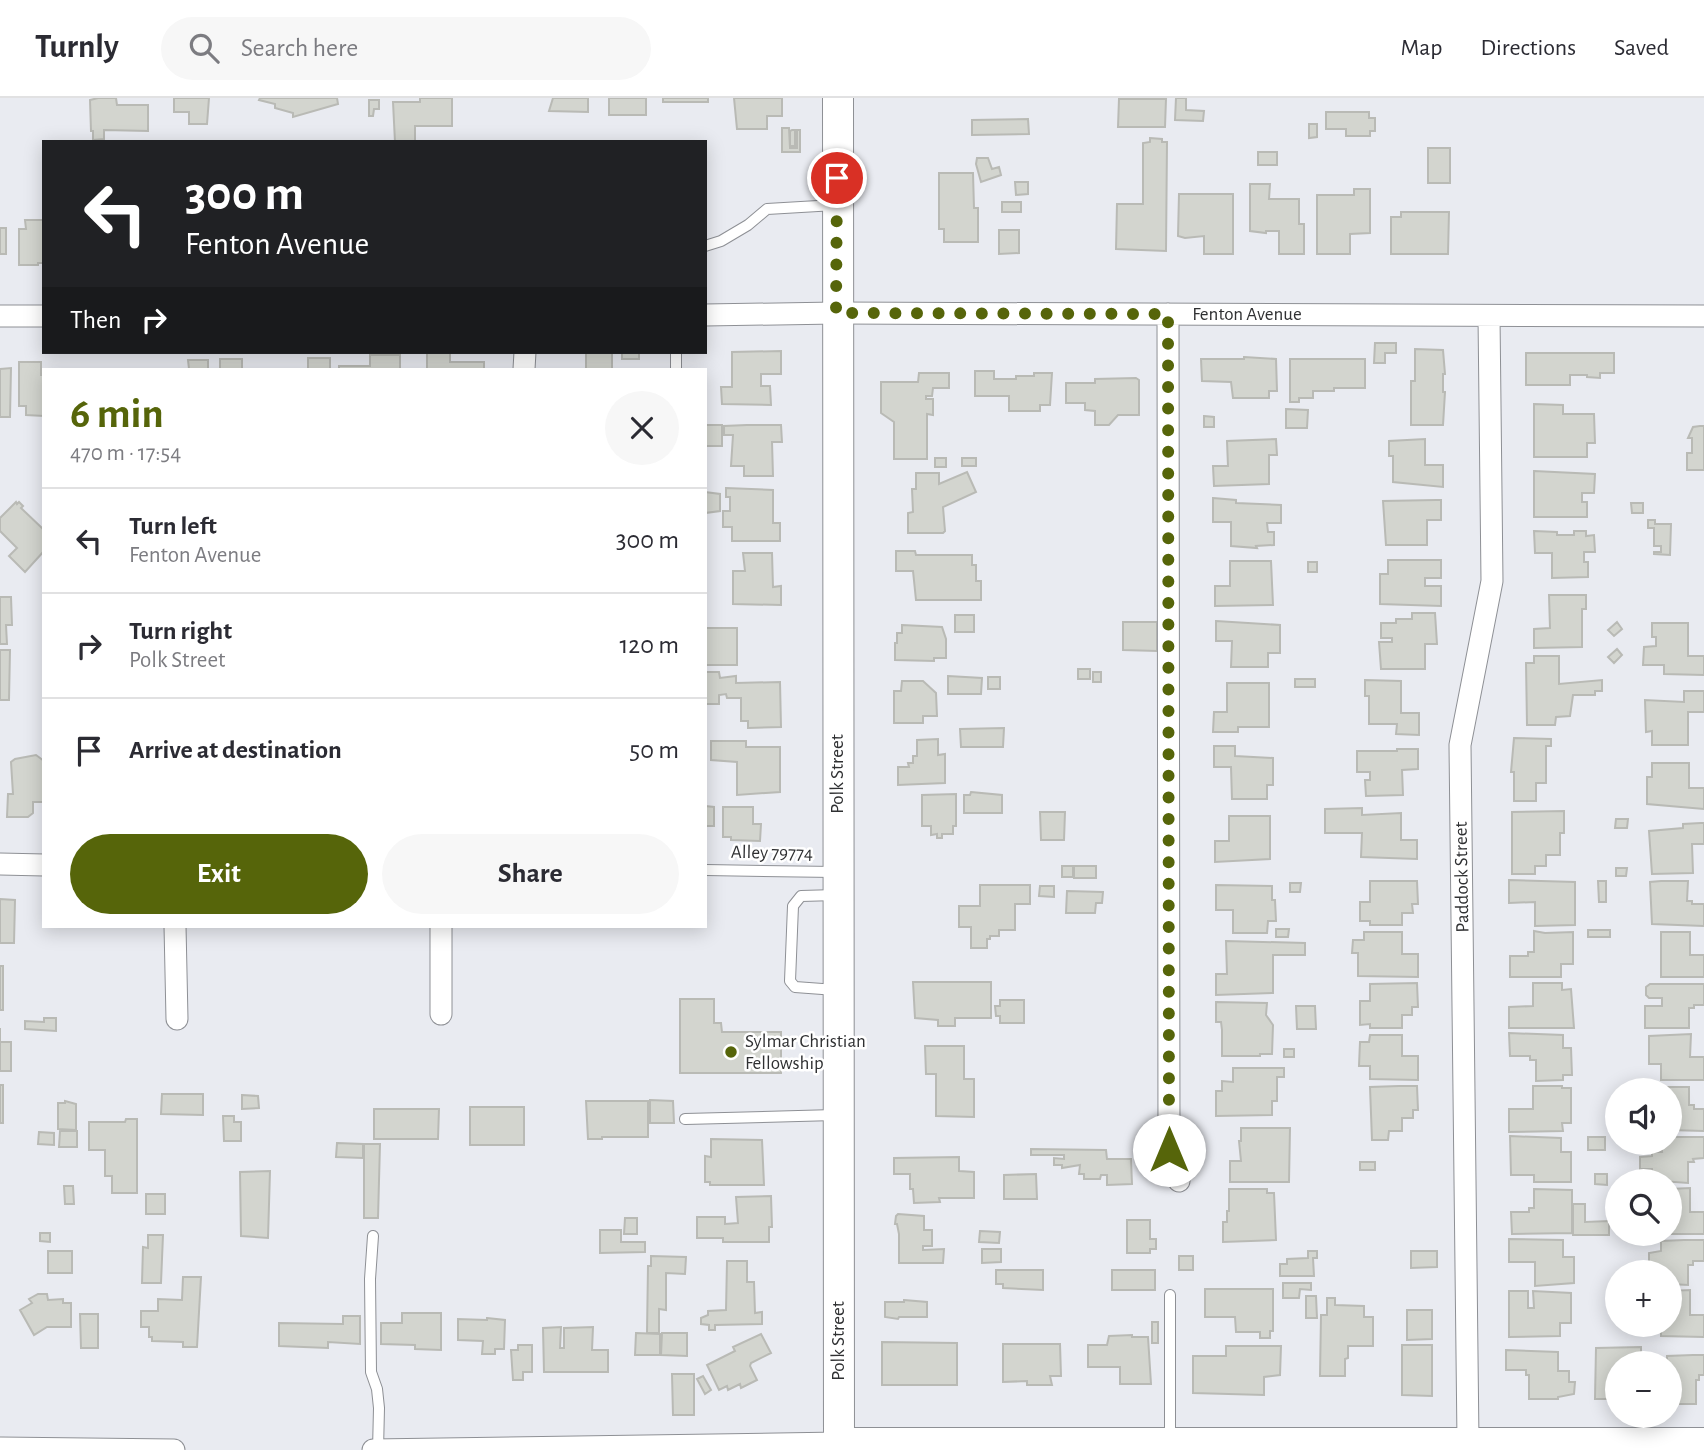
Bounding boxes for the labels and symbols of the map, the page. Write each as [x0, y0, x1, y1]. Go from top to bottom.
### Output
pin [807, 148, 867, 208]
street label: Fenton Avenue [1192, 305, 1302, 324]
street label: Polk Street [828, 734, 847, 814]
street label: Paddock Street [1452, 821, 1472, 933]
street label: Alley 79774 [731, 843, 813, 863]
place label: Sylmar Christian Fellowship [745, 1032, 866, 1073]
marker: Sylmar Christian Fellowship [723, 1044, 739, 1060]
position arrow [1132, 1113, 1206, 1187]
street label: Polk Street [829, 1301, 848, 1381]

